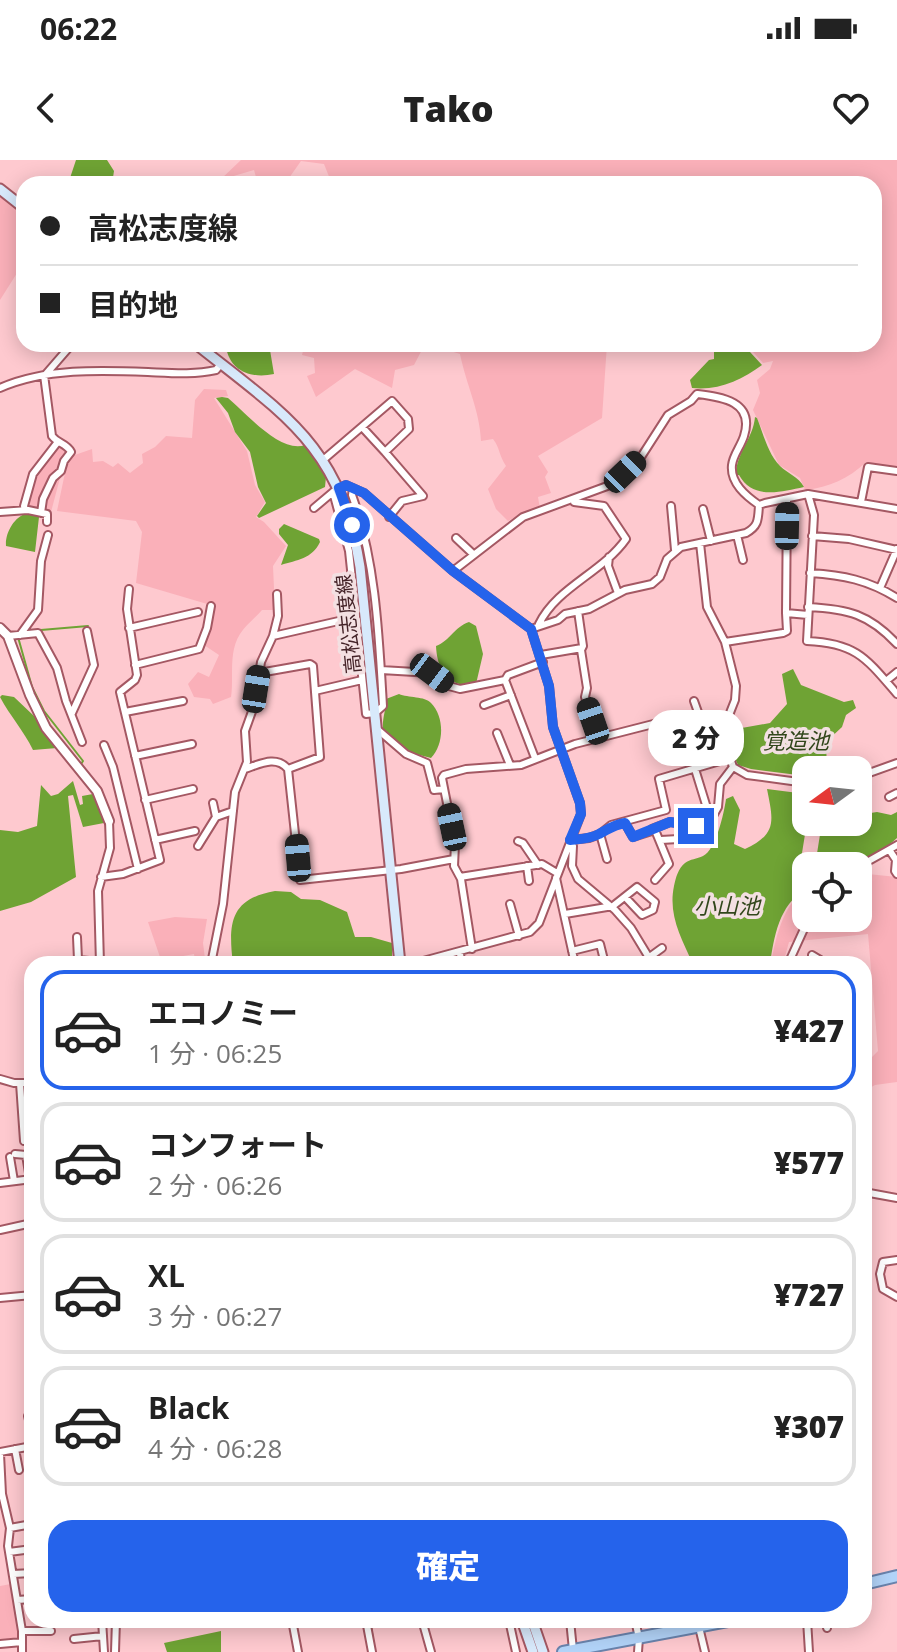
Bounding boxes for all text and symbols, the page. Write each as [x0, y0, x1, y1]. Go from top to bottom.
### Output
text: 06:22 [40, 8, 117, 49]
text: Tako [403, 84, 494, 133]
icon: back [24, 86, 68, 130]
icon: heart [829, 86, 873, 130]
text: 高松志度線 [88, 207, 238, 248]
text: 目的地 [88, 284, 178, 325]
car [599, 447, 651, 497]
car [775, 502, 799, 550]
route start [334, 507, 370, 543]
street label: 高松志度線 [329, 573, 367, 675]
car [406, 649, 458, 697]
car [240, 663, 272, 715]
car [574, 694, 612, 748]
callout: 2 分 [648, 710, 744, 766]
text: 2 分 [672, 720, 720, 756]
water label: 覚造池 [763, 725, 831, 755]
north arrow [792, 756, 872, 836]
map controls [792, 756, 872, 932]
car [435, 801, 469, 853]
route end [678, 808, 714, 844]
car [284, 833, 312, 883]
button: locate [792, 852, 872, 932]
water label: 小山池 [694, 890, 762, 920]
text: エコノミー [148, 992, 298, 1033]
icon: car [52, 994, 124, 1066]
text: ¥427 [774, 1010, 844, 1051]
text: 1 分 · 06:25 [148, 1035, 282, 1071]
text: コンフォート [148, 1124, 327, 1165]
icon: car [52, 1126, 124, 1198]
text: ¥577 [774, 1142, 844, 1183]
text: 2 分 · 06:26 [148, 1167, 282, 1203]
text: XL [148, 1255, 185, 1296]
icon: car [52, 1258, 124, 1330]
text: ¥727 [774, 1274, 844, 1315]
text: 3 分 · 06:27 [148, 1298, 282, 1334]
text: Black [148, 1387, 229, 1428]
icon: car [52, 1390, 124, 1462]
text: ¥307 [774, 1406, 844, 1447]
text: 4 分 · 06:28 [148, 1430, 282, 1466]
button: 確定 [48, 1520, 848, 1612]

